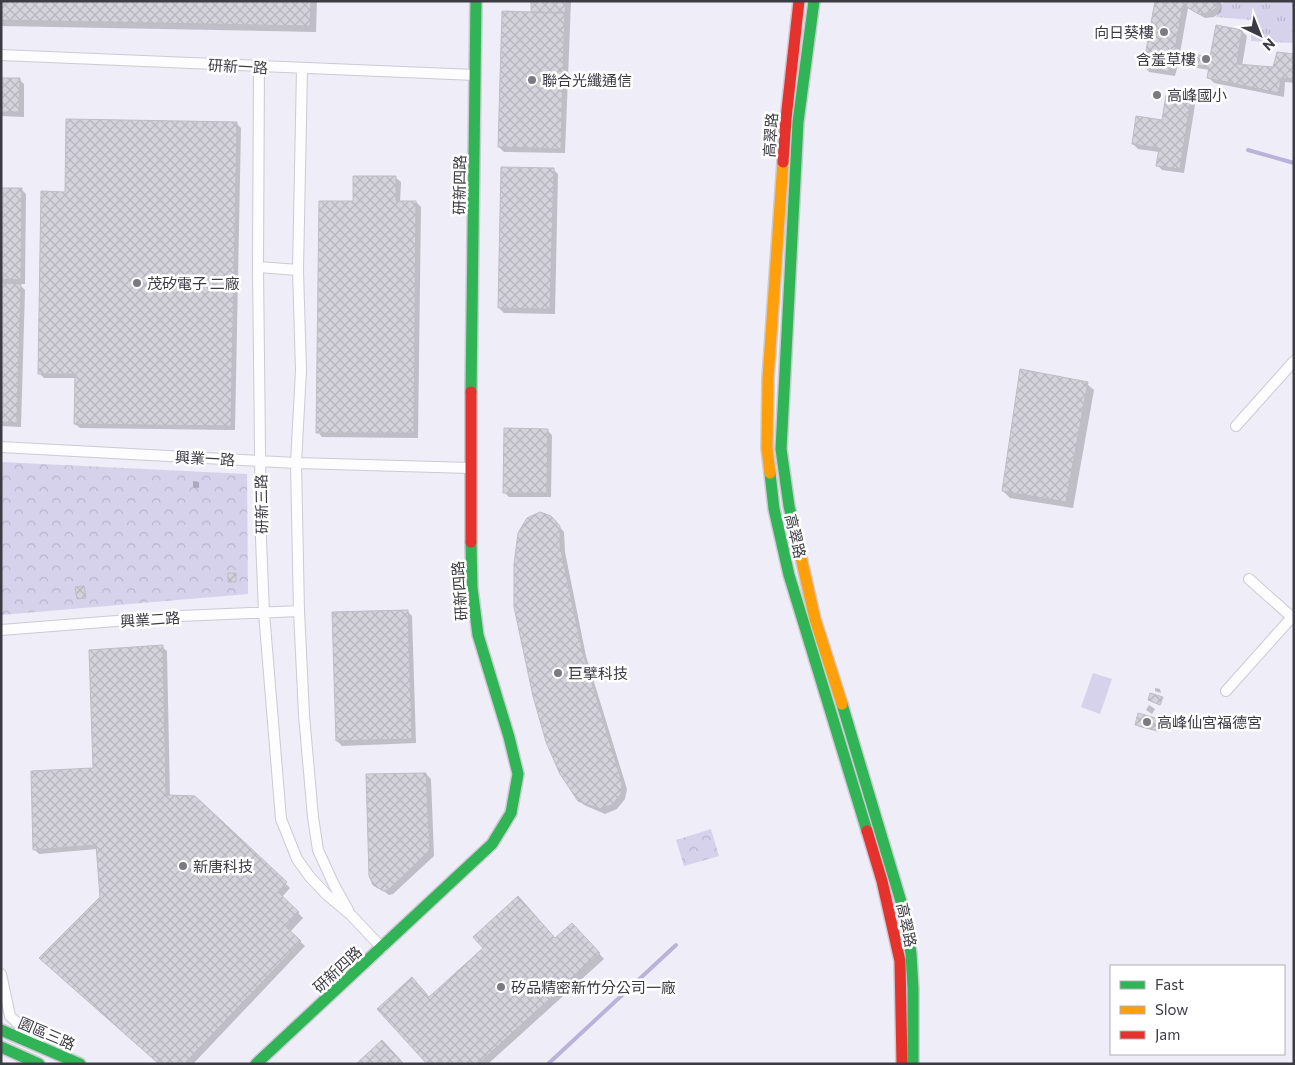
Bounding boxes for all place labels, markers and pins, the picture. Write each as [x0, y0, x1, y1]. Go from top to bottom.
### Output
place label: 向日葵樓 [1094, 23, 1154, 41]
marker: 向日葵樓 [1158, 26, 1170, 38]
place label: 含羞草樓 [1136, 50, 1196, 68]
marker: 含羞草樓 [1200, 53, 1212, 65]
place label: 聯合光纖通信 [542, 71, 632, 89]
marker: 聯合光纖通信 [526, 74, 538, 86]
place label: 高峰國小 [1167, 86, 1227, 104]
marker: 高峰國小 [1151, 89, 1163, 101]
place label: 茂矽電子 二廠 [147, 274, 240, 292]
marker: 茂矽電子 二廠 [131, 277, 143, 289]
place label: 巨擘科技 [568, 664, 628, 682]
marker: 巨擘科技 [552, 667, 564, 679]
place label: 高峰仙宮福德宮 [1157, 713, 1262, 731]
marker: 高峰仙宮福德宮 [1141, 716, 1153, 728]
place label: 新唐科技 [193, 857, 253, 875]
marker: 新唐科技 [177, 860, 189, 872]
place label: 矽品精密新竹分公司一廠 [511, 978, 676, 996]
marker: 矽品精密新竹分公司一廠 [495, 981, 507, 993]

